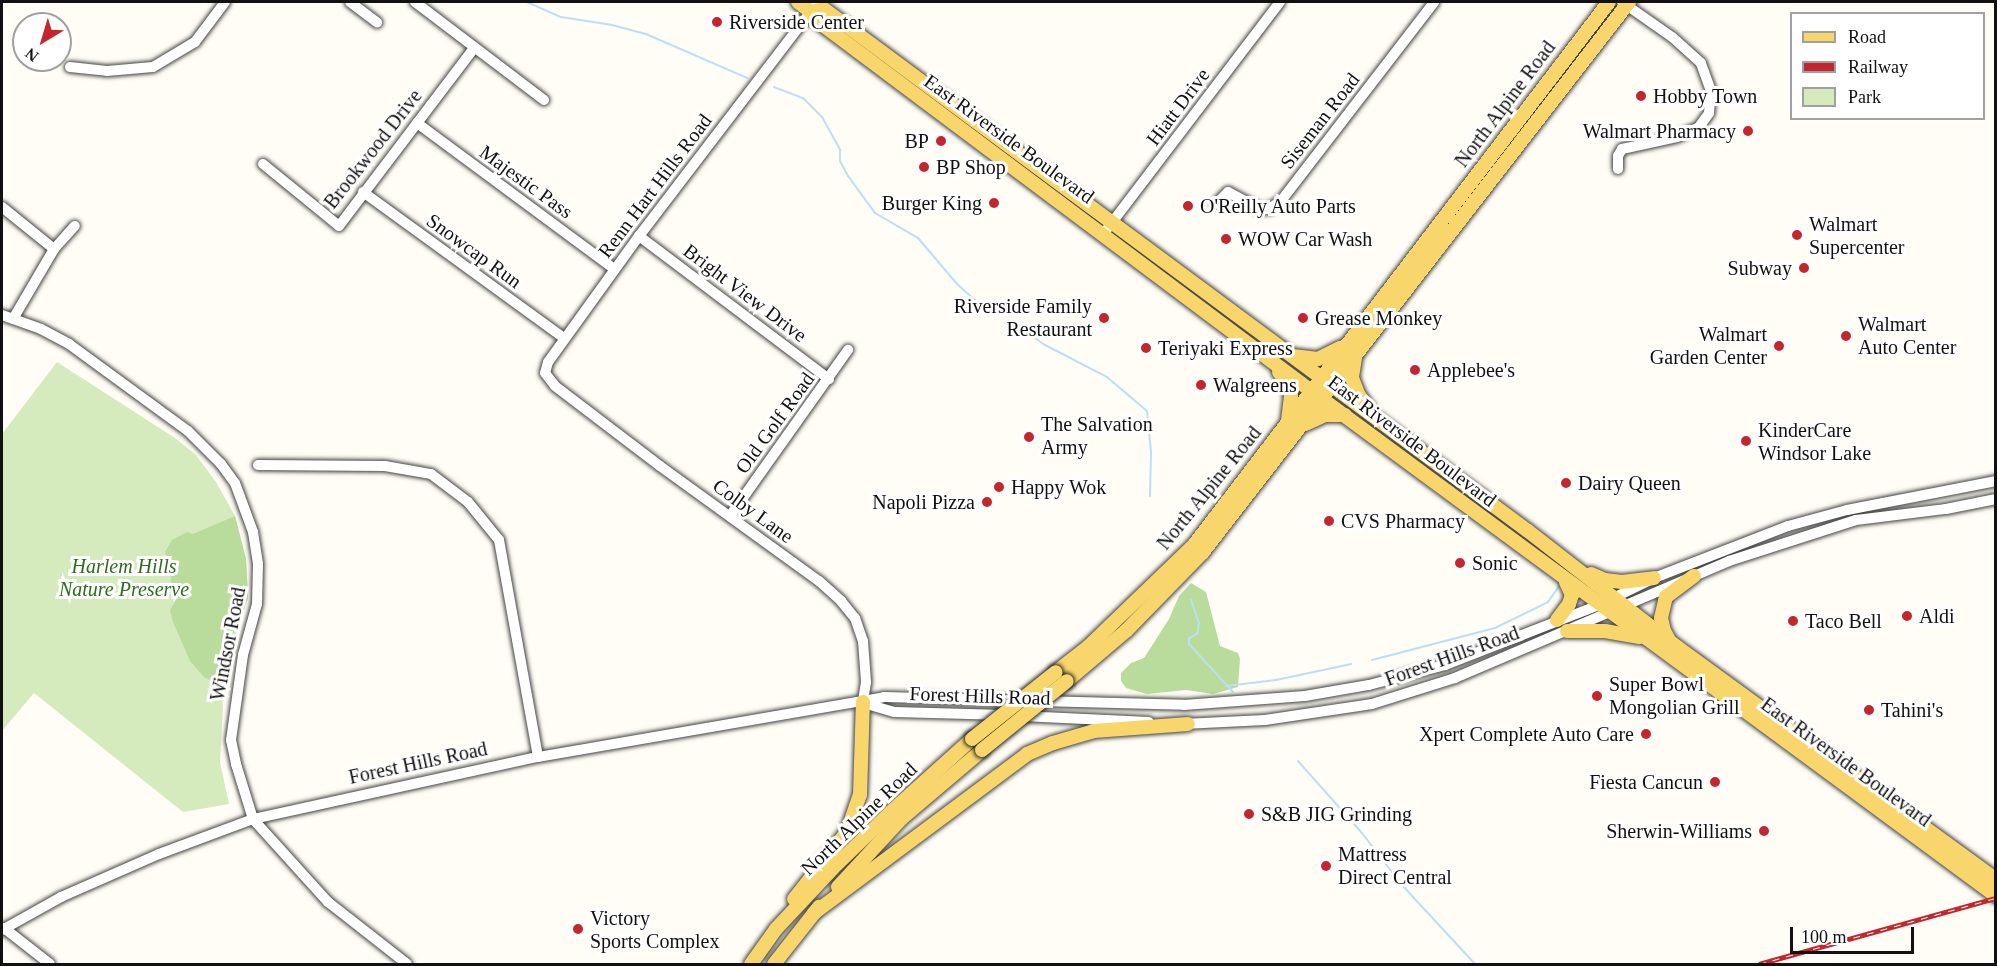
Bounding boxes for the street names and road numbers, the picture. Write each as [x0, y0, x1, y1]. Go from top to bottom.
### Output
street label: North Alpine Road [1449, 36, 1561, 172]
street label: Hiatt Drive [1141, 64, 1215, 150]
street label: Siseman Road [1275, 68, 1365, 174]
street label: East Riverside Boulevard [919, 69, 1099, 209]
street label: Brookwood Drive [319, 84, 427, 214]
street label: Renn Hart Hills Road [593, 109, 717, 263]
street label: Majestic Pass [475, 140, 577, 224]
street label: Snowcap Run [422, 208, 526, 294]
street label: Bright View Drive [678, 239, 812, 347]
street label: Old Golf Road [730, 368, 820, 478]
street label: East Riverside Boulevard [1323, 370, 1501, 512]
street label: North Alpine Road [1151, 421, 1267, 555]
street label: Colby Lane [708, 474, 798, 548]
street label: Windsor Road [205, 585, 251, 703]
street label: Forest Hills Road [1382, 621, 1522, 691]
street label: Forest Hills Road [909, 682, 1051, 710]
street label: East Riverside Boulevard [1756, 692, 1936, 832]
street label: Forest Hills Road [346, 737, 490, 789]
street label: North Alpine Road [796, 757, 922, 881]

